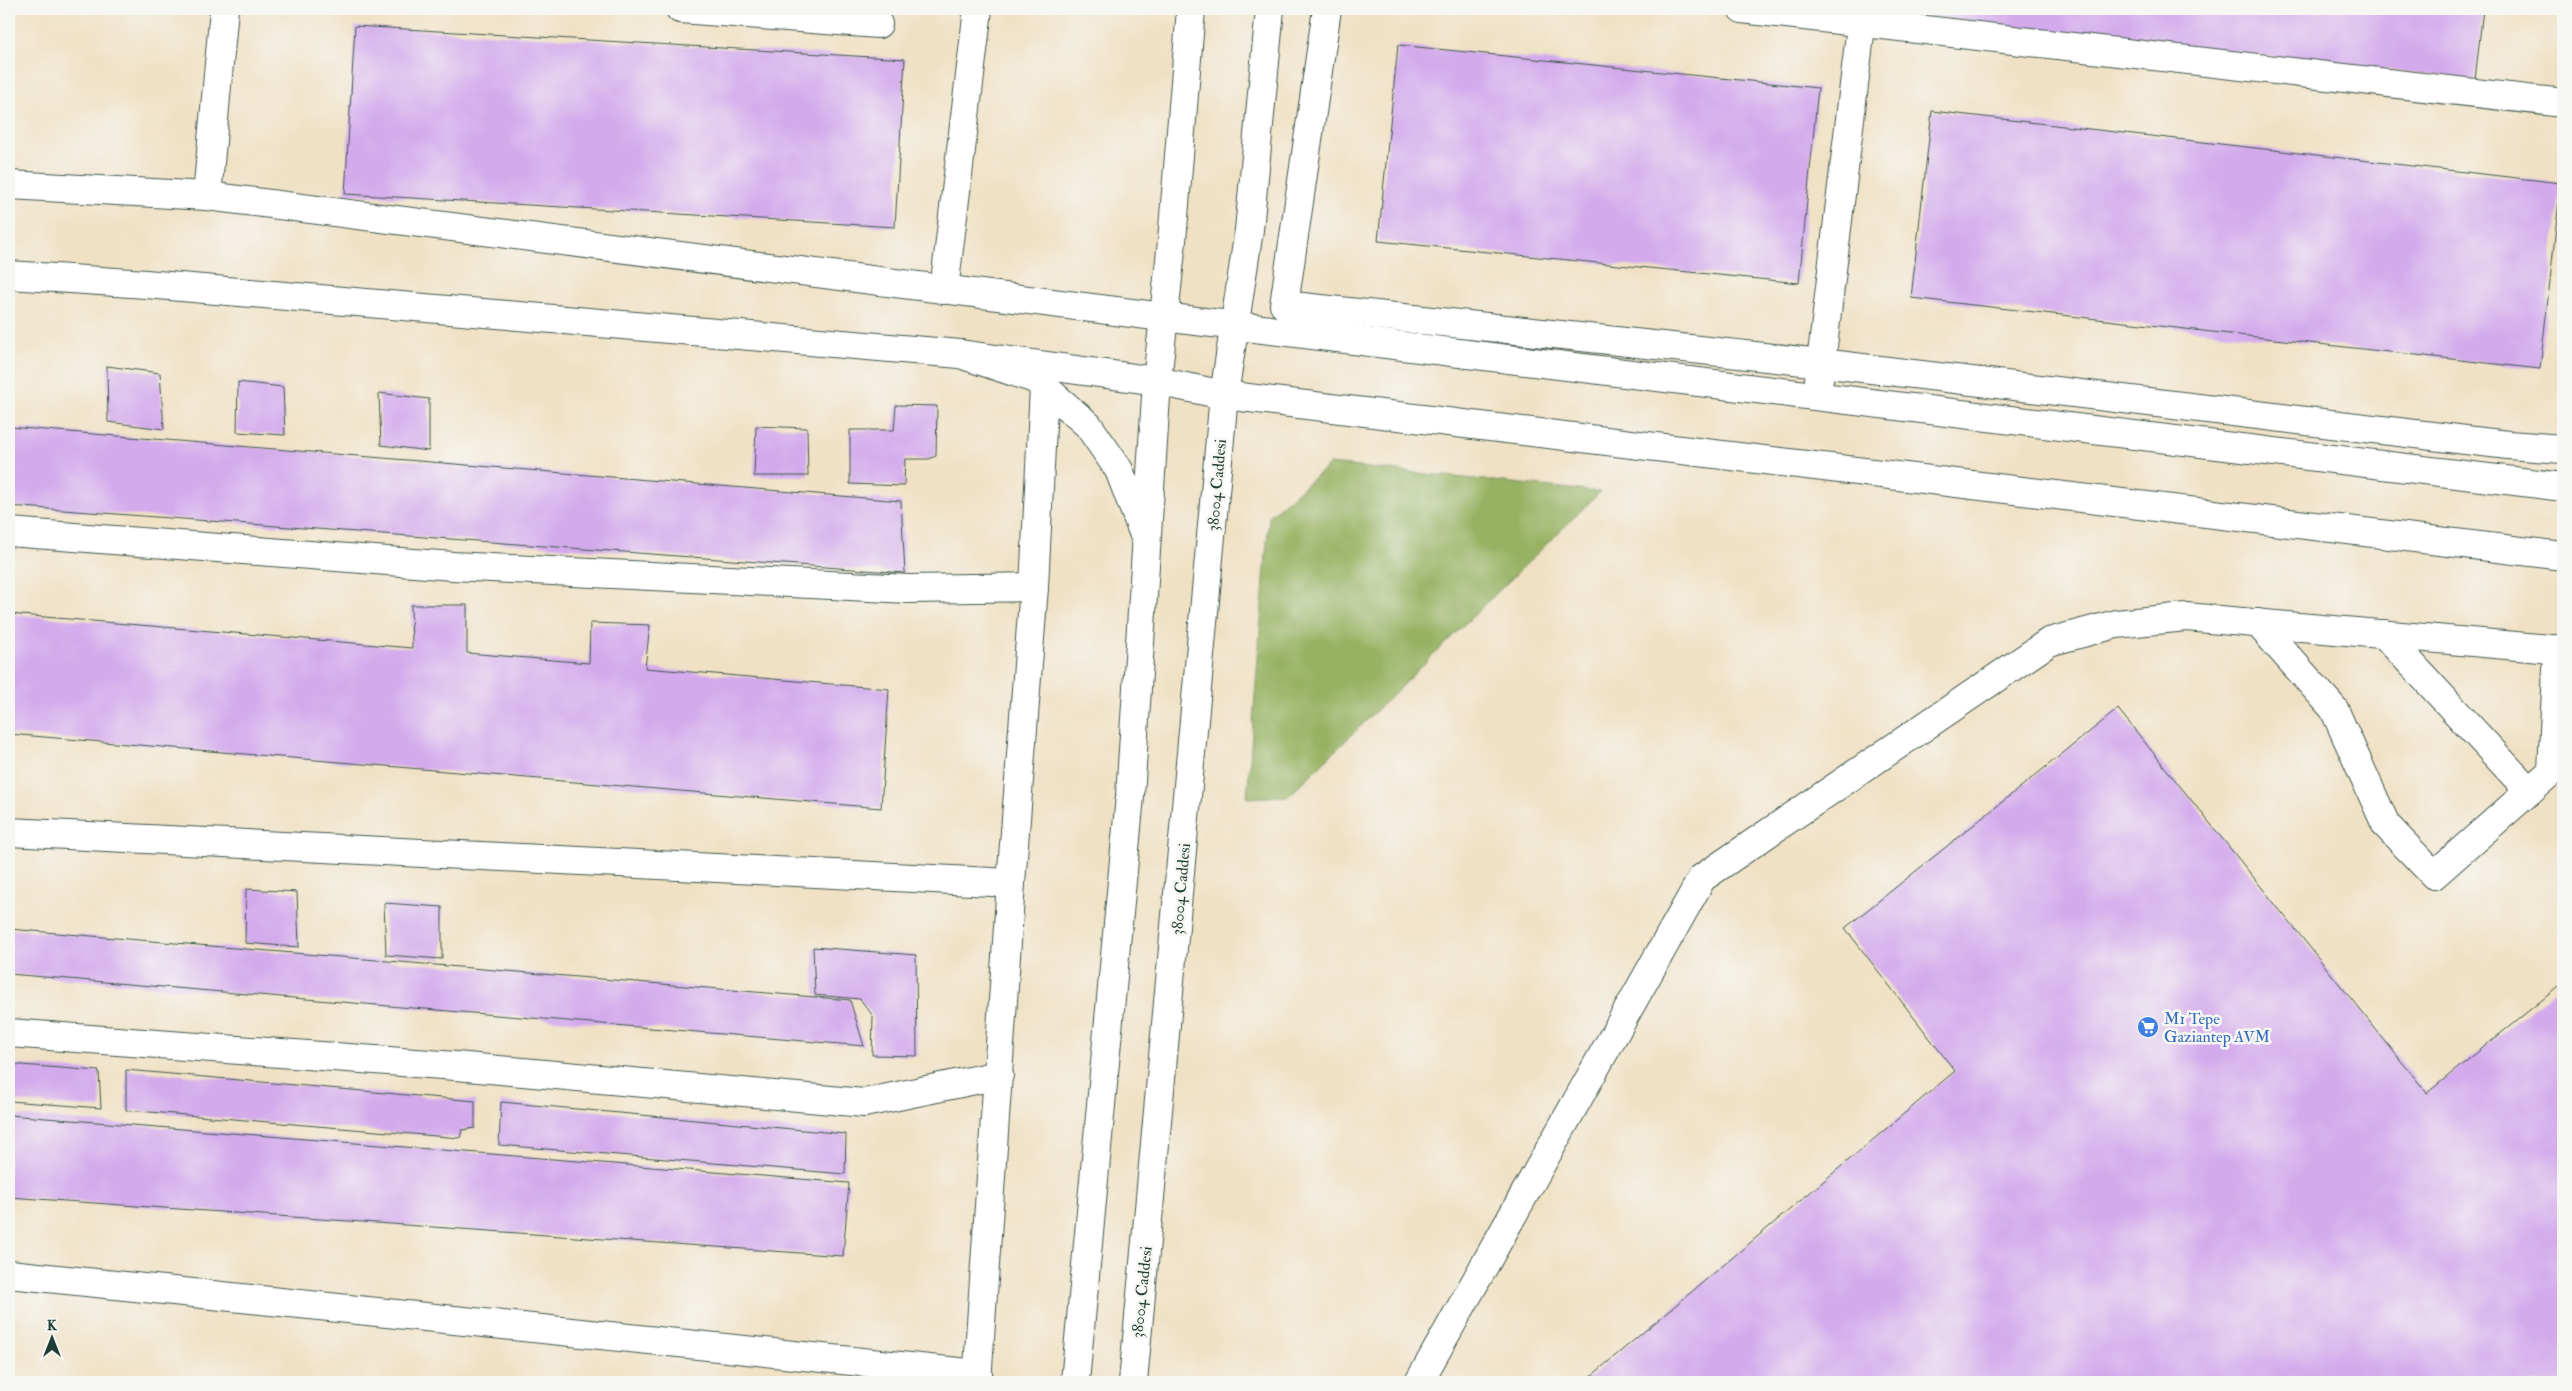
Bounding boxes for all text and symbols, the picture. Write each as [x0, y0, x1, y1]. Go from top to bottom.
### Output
street label: 38004 Caddesi [1203, 438, 1231, 532]
street label: 38004 Caddesi [1167, 842, 1195, 936]
place label: M1 Tepe Gaziantep AVM [2164, 1009, 2270, 1048]
supermarket icon: M1 Tepe Gaziantep AVM [2136, 1015, 2160, 1039]
street label: 38004 Caddesi [1127, 1245, 1157, 1339]
north arrow [28, 1314, 78, 1364]
text: K [47, 1317, 58, 1334]

